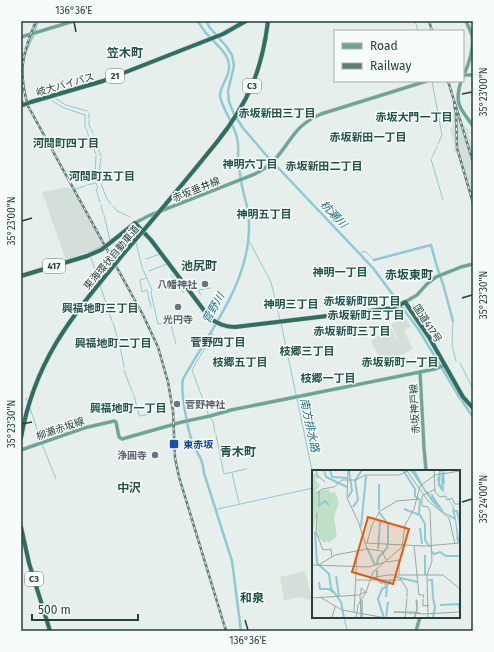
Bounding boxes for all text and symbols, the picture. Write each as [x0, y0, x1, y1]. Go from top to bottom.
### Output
text: 136°36'E [55, 5, 93, 17]
legend [334, 30, 464, 82]
text: Road [370, 39, 398, 53]
district label: 笠木町 [106, 46, 143, 60]
text: Railway [370, 59, 411, 73]
text: 35°23'00"N [478, 68, 490, 117]
road number: 21 [106, 69, 124, 83]
street label: 岐大バイパス [35, 71, 96, 99]
road number: C3 [243, 79, 261, 93]
district label: 赤坂新田三丁目 [239, 107, 316, 120]
district label: 赤坂大門一丁目 [376, 111, 453, 124]
district label: 赤坂新田一丁目 [330, 131, 407, 144]
district label: 河間町四丁目 [33, 137, 99, 150]
district label: 神明六丁目 [223, 158, 278, 171]
district label: 赤坂新田二丁目 [286, 160, 363, 173]
district label: 河間町五丁目 [69, 170, 135, 183]
street label: 赤坂垂井線 [171, 175, 222, 205]
text: 35°23'00"N [6, 197, 18, 246]
water label: 杭瀬川 [318, 198, 350, 232]
district label: 神明五丁目 [237, 208, 292, 221]
street label: 東海環状自動車道 [81, 223, 142, 292]
road number: 417 [43, 259, 65, 273]
district label: 池尻町 [181, 259, 217, 273]
district label: 神明一丁目 [313, 266, 368, 279]
district label: 赤坂東町 [385, 268, 433, 282]
text: 35°23'30"N [478, 271, 490, 319]
place label: 八幡神社 [157, 279, 198, 291]
marker: 八幡神社 [200, 279, 210, 289]
water label: 菅野川 [200, 290, 228, 326]
district label: 赤坂新町四丁目 [324, 295, 401, 308]
district label: 神明三丁目 [264, 298, 319, 311]
district label: 興福地町三丁目 [62, 302, 139, 315]
marker: 光円寺 [173, 302, 183, 312]
street label: 国道417号 [410, 302, 444, 345]
district label: 赤坂新町三丁目 [328, 309, 405, 322]
place label: 光円寺 [163, 314, 193, 326]
district label: 赤坂新町三丁目 [314, 325, 391, 338]
district label: 菅野四丁目 [191, 336, 246, 349]
district label: 興福地町二丁目 [75, 337, 152, 350]
district label: 枝郷三丁目 [280, 345, 335, 358]
district label: 枝郷五丁目 [213, 356, 268, 369]
district label: 赤坂新町一丁目 [362, 356, 439, 369]
district label: 枝郷一丁目 [301, 372, 356, 385]
street label: 赤坂神戸線 [408, 384, 422, 434]
water label: 南方排水路 [297, 397, 322, 454]
marker: 菅野神社 [172, 399, 182, 409]
place label: 菅野神社 [185, 399, 226, 411]
text: 35°23'30"N [6, 400, 18, 448]
district label: 興福地町一丁目 [90, 402, 167, 415]
street label: 柳瀬赤坂線 [35, 415, 86, 443]
marker: 東赤坂 [168, 438, 180, 450]
place label: 東赤坂 [183, 439, 214, 451]
district label: 青木町 [220, 445, 256, 459]
place label: 浄圓寺 [117, 450, 147, 462]
marker: 浄圓寺 [150, 450, 160, 460]
inset map [312, 470, 460, 618]
text: 35°24'00"N [478, 475, 490, 523]
district label: 中沢 [117, 481, 141, 495]
road number: C3 [25, 572, 43, 586]
district label: 和泉 [240, 591, 264, 605]
scale bar [32, 596, 138, 622]
text: 500 m [38, 603, 71, 617]
text: 136°36'E [229, 635, 267, 647]

